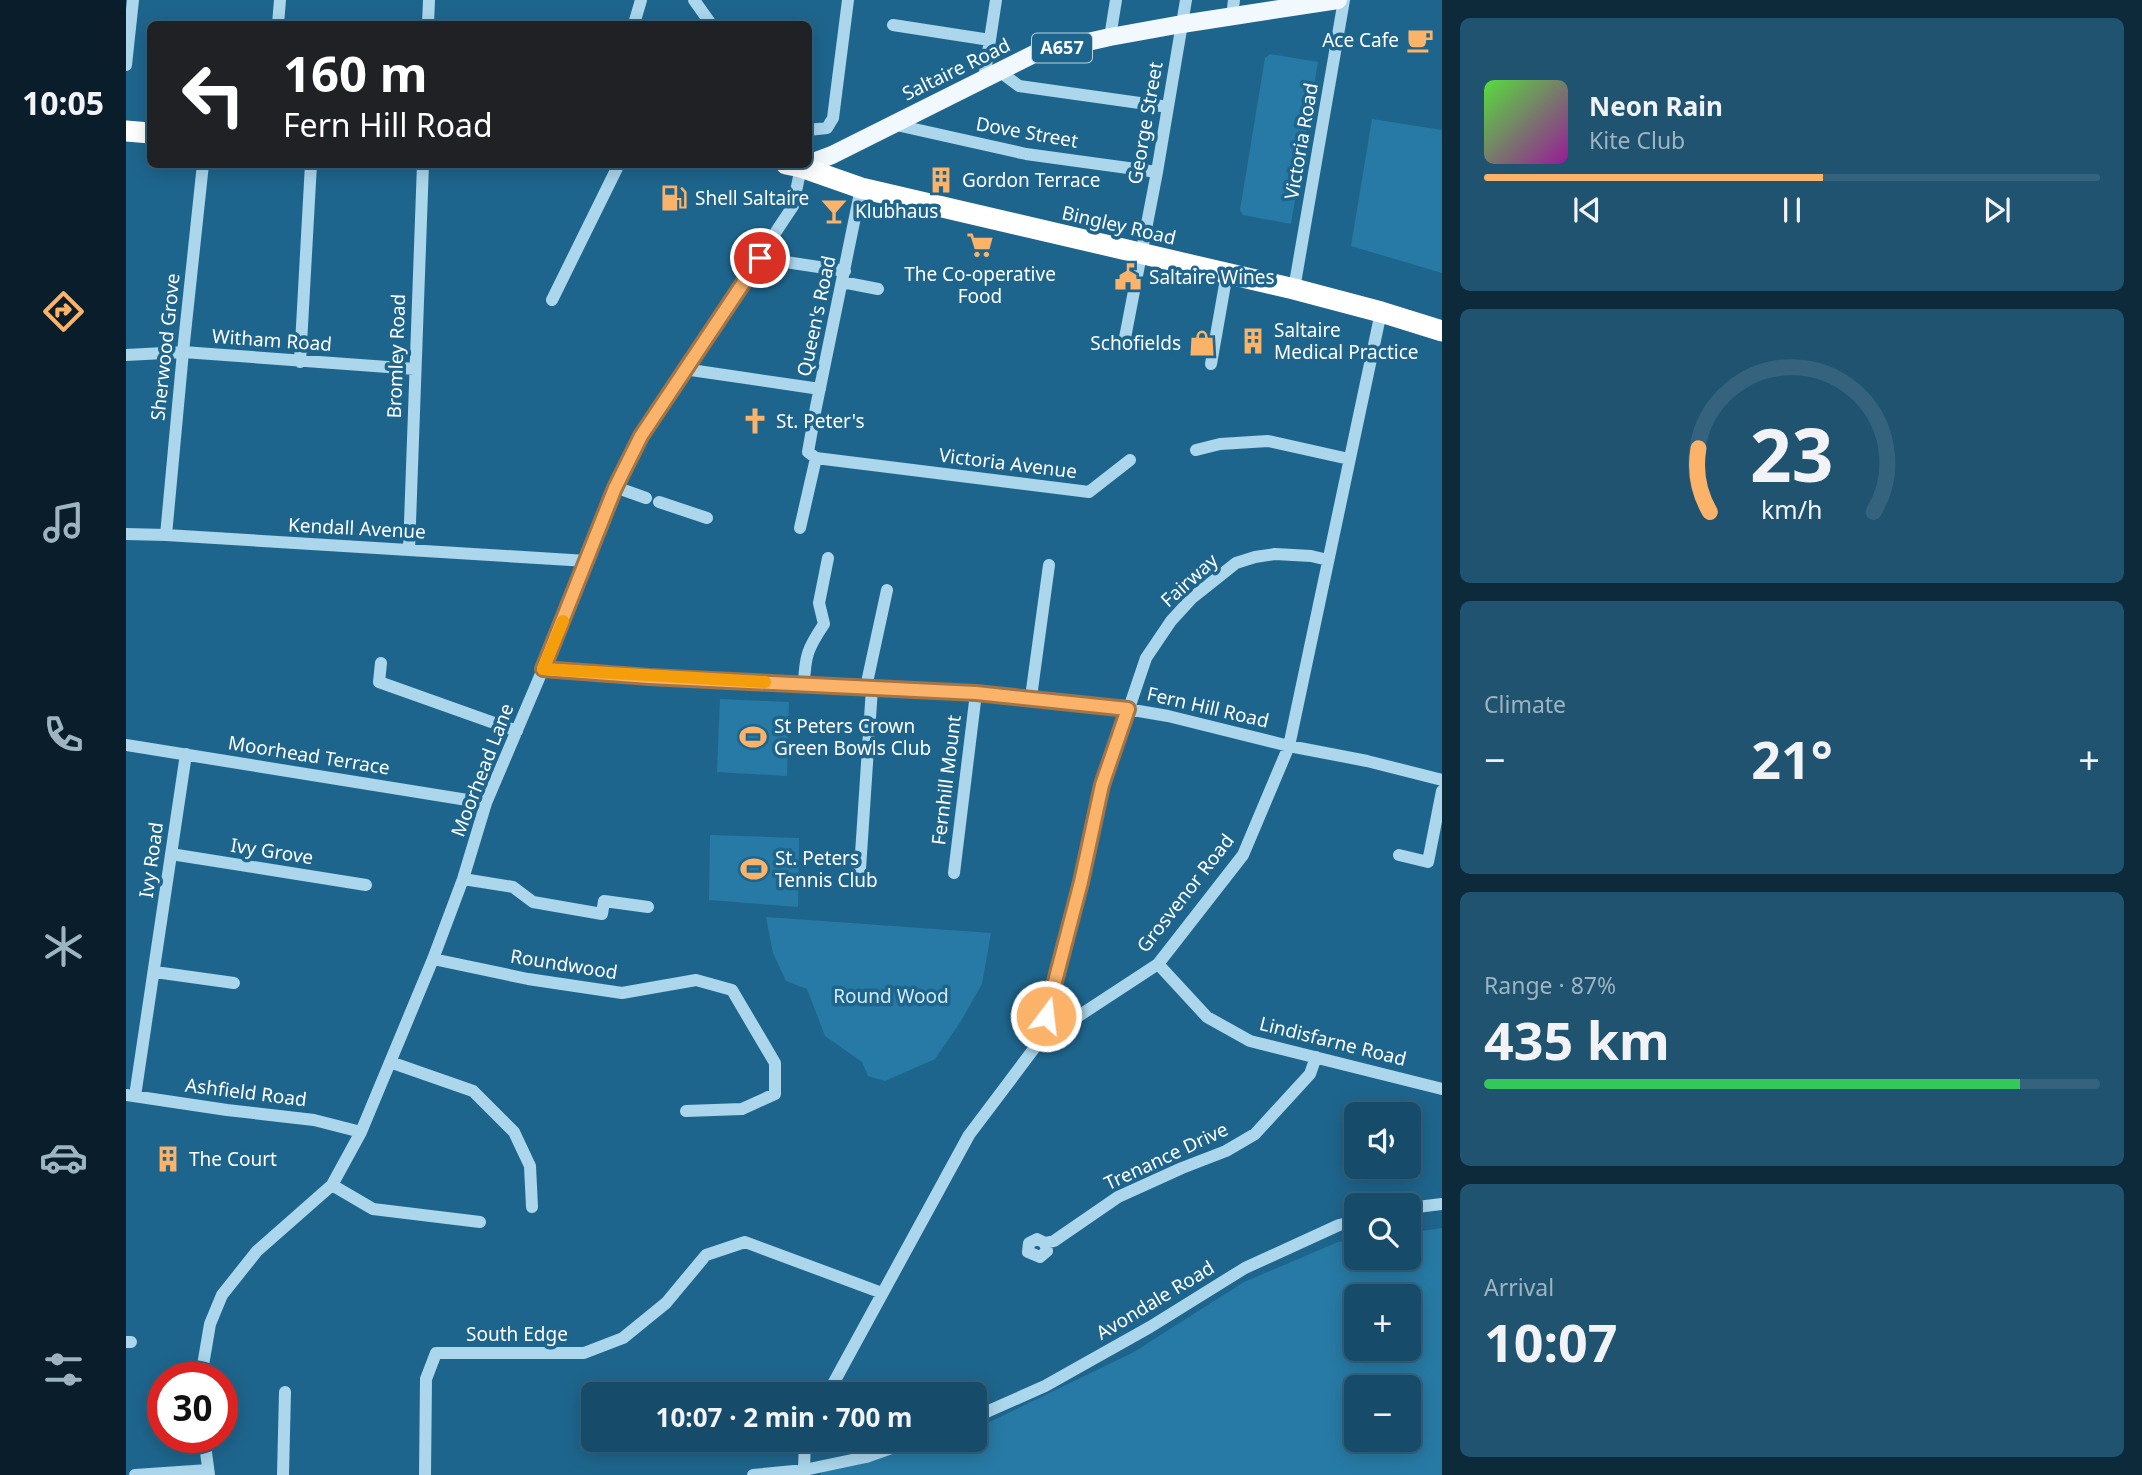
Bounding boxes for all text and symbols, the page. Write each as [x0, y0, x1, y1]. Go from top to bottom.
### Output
cafe icon: Ace Cafe [1405, 25, 1435, 55]
place label: Ace Cafe [1322, 27, 1399, 53]
street label: Saltaire Road [898, 32, 1014, 106]
road number: A657 [1032, 33, 1092, 62]
text: 160 m [283, 40, 428, 106]
icon: left [168, 49, 259, 140]
street label: George Street [1121, 60, 1169, 186]
text: 10:05 [22, 81, 104, 124]
street label: Victoria Road [1278, 81, 1324, 201]
text: Neon Rain [1589, 88, 1723, 124]
text: Fern Hill Road [283, 103, 493, 146]
street label: Dove Street [974, 110, 1080, 154]
text: Kite Club [1589, 124, 1685, 156]
building icon: Gordon Terrace [926, 165, 956, 195]
place label: Gordon Terrace [962, 167, 1100, 193]
fuel station icon: Shell Saltaire [659, 183, 689, 213]
place label: Shell Saltaire [695, 185, 809, 211]
icon: previous [1568, 191, 1606, 229]
icon: pause [1773, 191, 1811, 229]
icon: next [1978, 191, 2016, 229]
bar icon: Klubhaus [819, 196, 849, 226]
place label: Klubhaus [855, 198, 938, 224]
street label: Bingley Road [1059, 199, 1179, 251]
pin [730, 228, 790, 288]
supermarket icon: The Co-operative Food [965, 230, 995, 260]
icon: arrive [741, 239, 779, 277]
street label: Queen's Road [791, 253, 841, 379]
place label: The Co-operative Food [904, 261, 1056, 309]
public building icon: Saltaire Wines [1113, 262, 1143, 292]
place label: Saltaire Wines [1149, 264, 1275, 290]
street label: Sherwood Grove [144, 272, 186, 422]
icon: directions [39, 287, 88, 336]
street label: Bromley Road [381, 293, 411, 419]
place label: Saltaire Medical Practice [1274, 317, 1419, 365]
street label: Witham Road [211, 323, 333, 357]
building icon: Saltaire Medical Practice [1238, 326, 1268, 356]
shop icon: Schofields [1187, 328, 1217, 358]
place label: Schofields [1090, 330, 1181, 356]
text: 23 [1750, 405, 1834, 504]
church icon: St. Peter's [740, 406, 770, 436]
place label: St. Peter's [776, 408, 865, 434]
street label: Victoria Avenue [938, 442, 1078, 484]
text: km/h [1761, 492, 1823, 526]
icon: music [39, 498, 88, 547]
street label: Kendall Avenue [287, 511, 427, 545]
street label: Fairway [1155, 547, 1223, 613]
street label: Fern Hill Road [1144, 680, 1272, 734]
text: Climate [1484, 688, 1566, 720]
street label: Moorhead Lane [445, 700, 519, 840]
icon: phone [39, 710, 88, 759]
place label: St Peters Crown Green Bowls Club [774, 713, 931, 761]
street label: Fernhill Mount [925, 713, 967, 846]
sports icon: St Peters Crown Green Bowls Club [738, 722, 768, 752]
text: 21° [1751, 723, 1833, 794]
street label: Moorhead Terrace [226, 729, 392, 781]
text: − [1484, 733, 1506, 785]
text: + [2078, 733, 2100, 785]
street label: Ivy Road [133, 820, 169, 900]
street label: Grosvenor Road [1130, 828, 1240, 958]
street label: Ivy Grove [229, 832, 315, 870]
place label: St. Peters Tennis Club [775, 845, 878, 893]
sports icon: St. Peters Tennis Club [739, 854, 769, 884]
icon: climate [39, 922, 88, 971]
street label: Roundwood [509, 943, 619, 985]
text: Range · 87% [1484, 969, 1616, 1001]
position arrow [1009, 979, 1083, 1053]
park label: Round Wood [833, 983, 949, 1009]
text: 435 km [1484, 1004, 1670, 1075]
street label: Lindisfarne Road [1257, 1010, 1409, 1072]
street label: Ashfield Road [184, 1072, 308, 1112]
map controls [1344, 1102, 1421, 1452]
button: sound [1344, 1102, 1421, 1179]
street label: Trenance Drive [1100, 1116, 1232, 1196]
icon: car [39, 1133, 88, 1182]
building icon: The Court [153, 1144, 183, 1174]
place label: The Court [189, 1146, 277, 1172]
button: search [1344, 1193, 1421, 1270]
street label: Avondale Road [1091, 1254, 1219, 1346]
text: Arrival [1484, 1271, 1554, 1303]
button: + [1344, 1284, 1421, 1361]
text: 10:07 [1484, 1306, 1618, 1377]
street label: South Edge [466, 1321, 568, 1347]
icon: filters [39, 1345, 88, 1394]
speed limit sign: 30 [147, 1362, 238, 1453]
button: − [1344, 1375, 1421, 1452]
text: 10:07 · 2 min · 700 m [656, 1399, 912, 1435]

